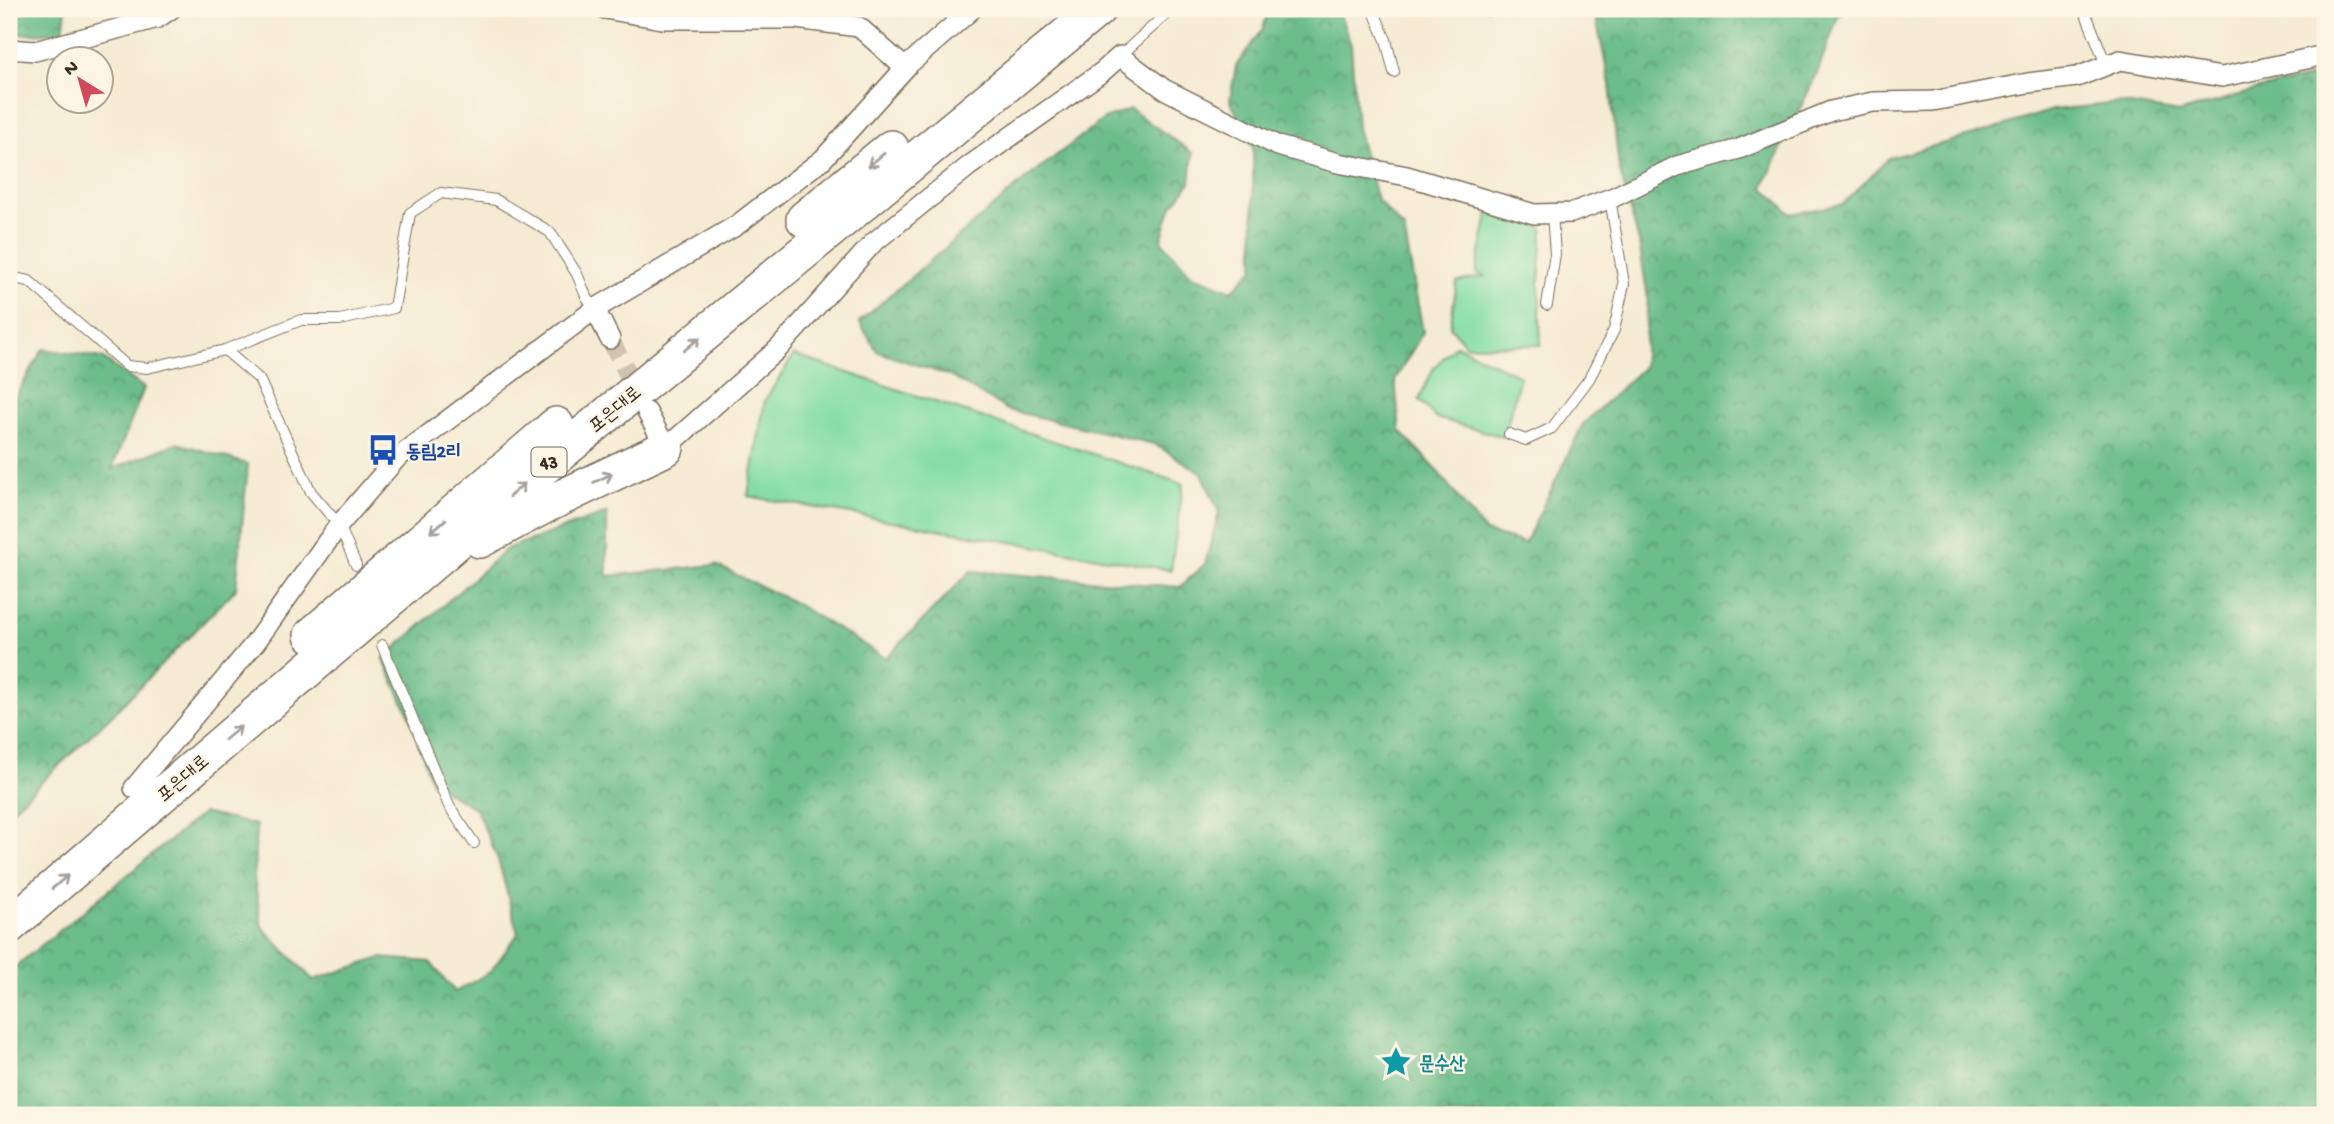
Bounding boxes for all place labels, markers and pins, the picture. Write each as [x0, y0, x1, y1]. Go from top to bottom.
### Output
bus stop icon: 동림2리 [366, 433, 400, 467]
place label: 동림2리 [406, 442, 461, 465]
place icon: 문수산 [1379, 1045, 1413, 1079]
place label: 문수산 [1419, 1054, 1466, 1077]

